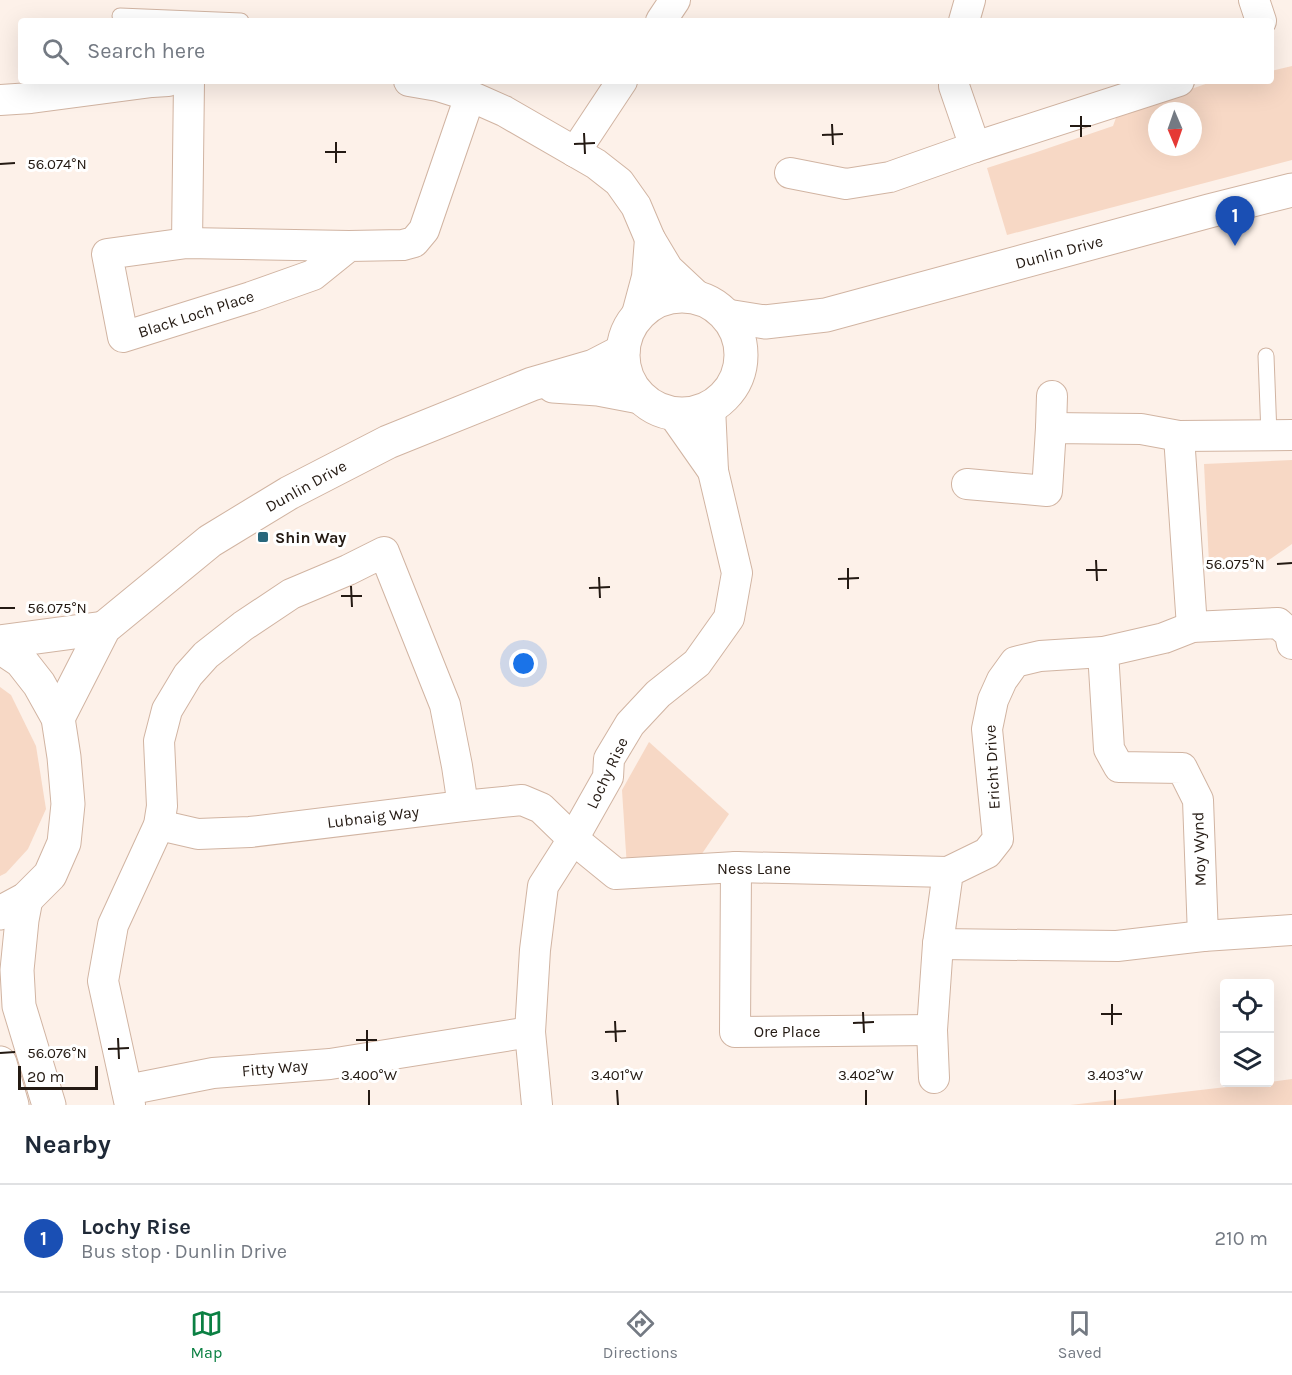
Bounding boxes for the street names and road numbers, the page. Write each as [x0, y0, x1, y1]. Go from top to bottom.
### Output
street label: Dunlin Drive [1013, 231, 1105, 273]
street label: Black Loch Place [136, 286, 256, 342]
street label: Dunlin Drive [262, 456, 350, 516]
street label: Ericht Drive [980, 724, 1004, 810]
street label: Lochy Rise [582, 734, 632, 812]
street label: Lubnaig Way [326, 802, 421, 832]
street label: Moy Wynd [1188, 811, 1210, 887]
street label: Ness Lane [717, 859, 791, 878]
street label: Ore Place [754, 1022, 820, 1041]
street label: Fitty Way [241, 1056, 309, 1080]

